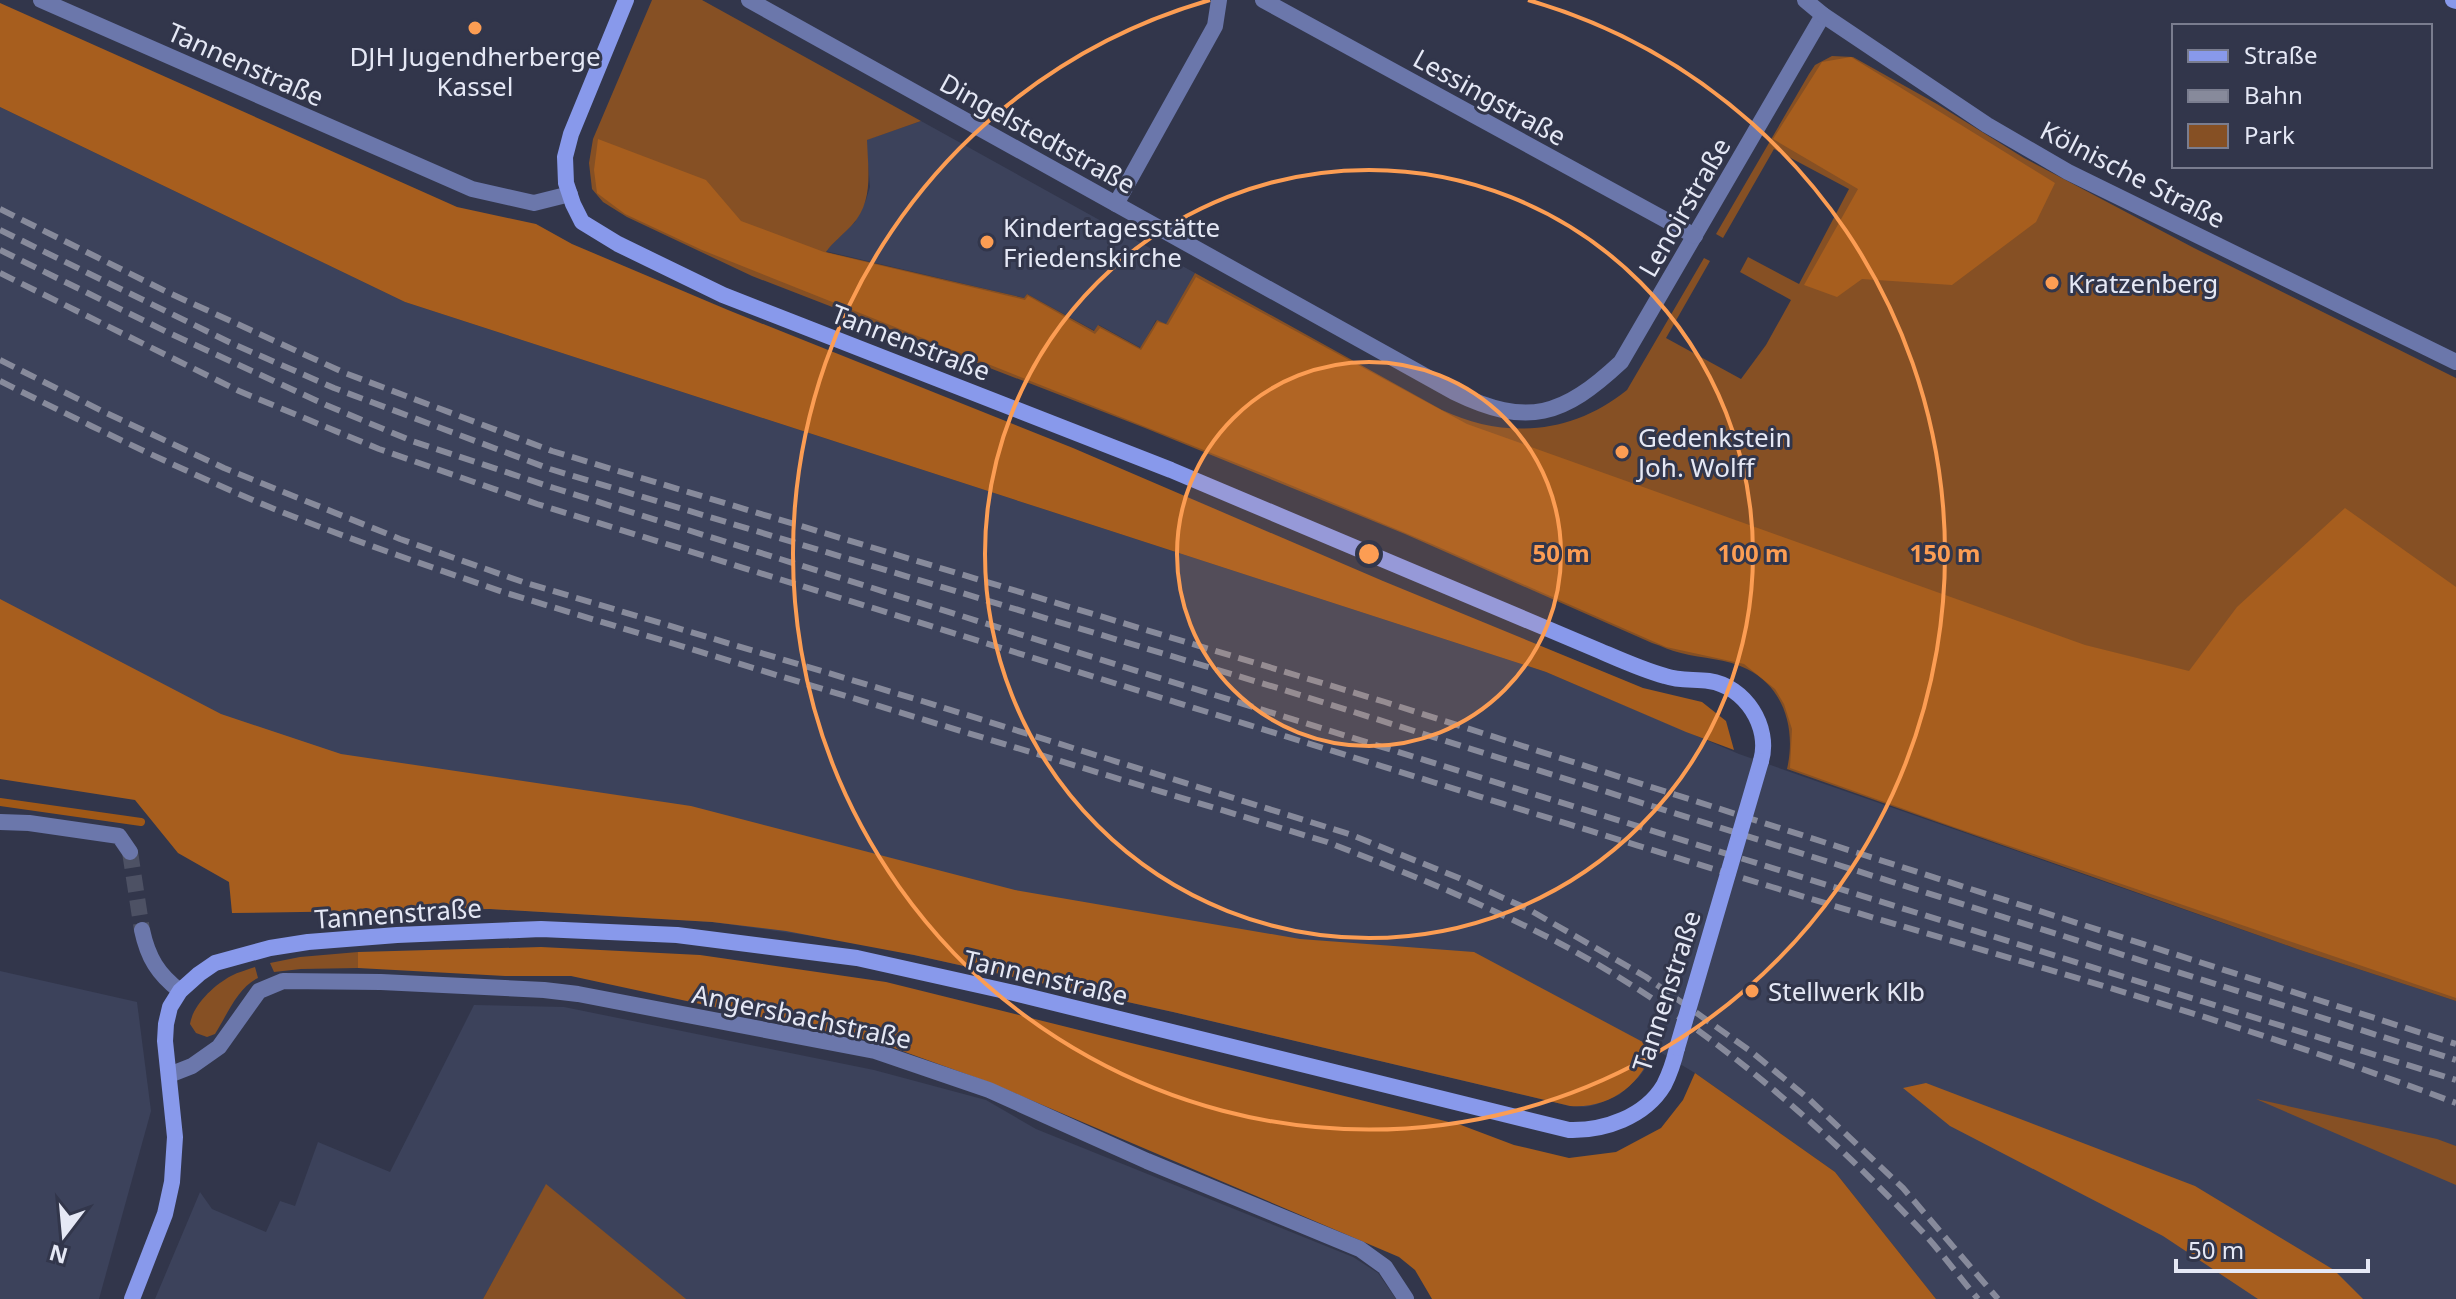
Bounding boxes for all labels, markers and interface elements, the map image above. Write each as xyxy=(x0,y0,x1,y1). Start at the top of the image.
street label: Tannenstraße xyxy=(162,13,330,115)
marker: DJH Jugendherberge Kassel xyxy=(466,19,484,37)
legend xyxy=(2172,24,2432,168)
place label: DJH Jugendherberge Kassel xyxy=(349,38,601,104)
text: Straße xyxy=(2244,38,2317,71)
street label: Lessingstraße xyxy=(1407,40,1573,154)
street label: Dingelstedtstraße xyxy=(934,64,1142,202)
text: Bahn xyxy=(2244,78,2303,111)
street label: Kölnische Straße xyxy=(2034,112,2232,236)
text: Park xyxy=(2244,118,2295,151)
street label: Lenoirstraße xyxy=(1630,131,1738,283)
place label: Kindertagesstätte Friedenskirche xyxy=(1003,209,1220,275)
marker: Kindertagesstätte Friedenskirche xyxy=(978,233,996,251)
place label: Kratzenberg xyxy=(2068,265,2218,301)
marker: Kratzenberg xyxy=(2043,274,2061,292)
street label: Tannenstraße xyxy=(826,295,996,389)
place label: Gedenkstein Joh. Wolff xyxy=(1635,419,1791,485)
marker: Gedenkstein Joh. Wolff xyxy=(1613,443,1631,461)
text: 50 m xyxy=(1532,536,1590,569)
text: 100 m xyxy=(1718,536,1788,569)
text: 150 m xyxy=(1910,536,1980,569)
centre of rings xyxy=(1355,540,1383,568)
street label: Tannenstraße xyxy=(313,889,483,937)
street label: Tannenstraße xyxy=(1623,906,1709,1076)
street label: Tannenstraße xyxy=(960,941,1132,1013)
place label: Stellwerk Klb xyxy=(1768,973,1925,1009)
street label: Angersbachstraße xyxy=(689,975,915,1057)
marker: Stellwerk Klb xyxy=(1743,982,1761,1000)
north arrow xyxy=(24,1195,104,1275)
scale bar xyxy=(2176,1223,2368,1273)
text: 50 m xyxy=(2188,1233,2244,1266)
text: N xyxy=(45,1238,71,1272)

